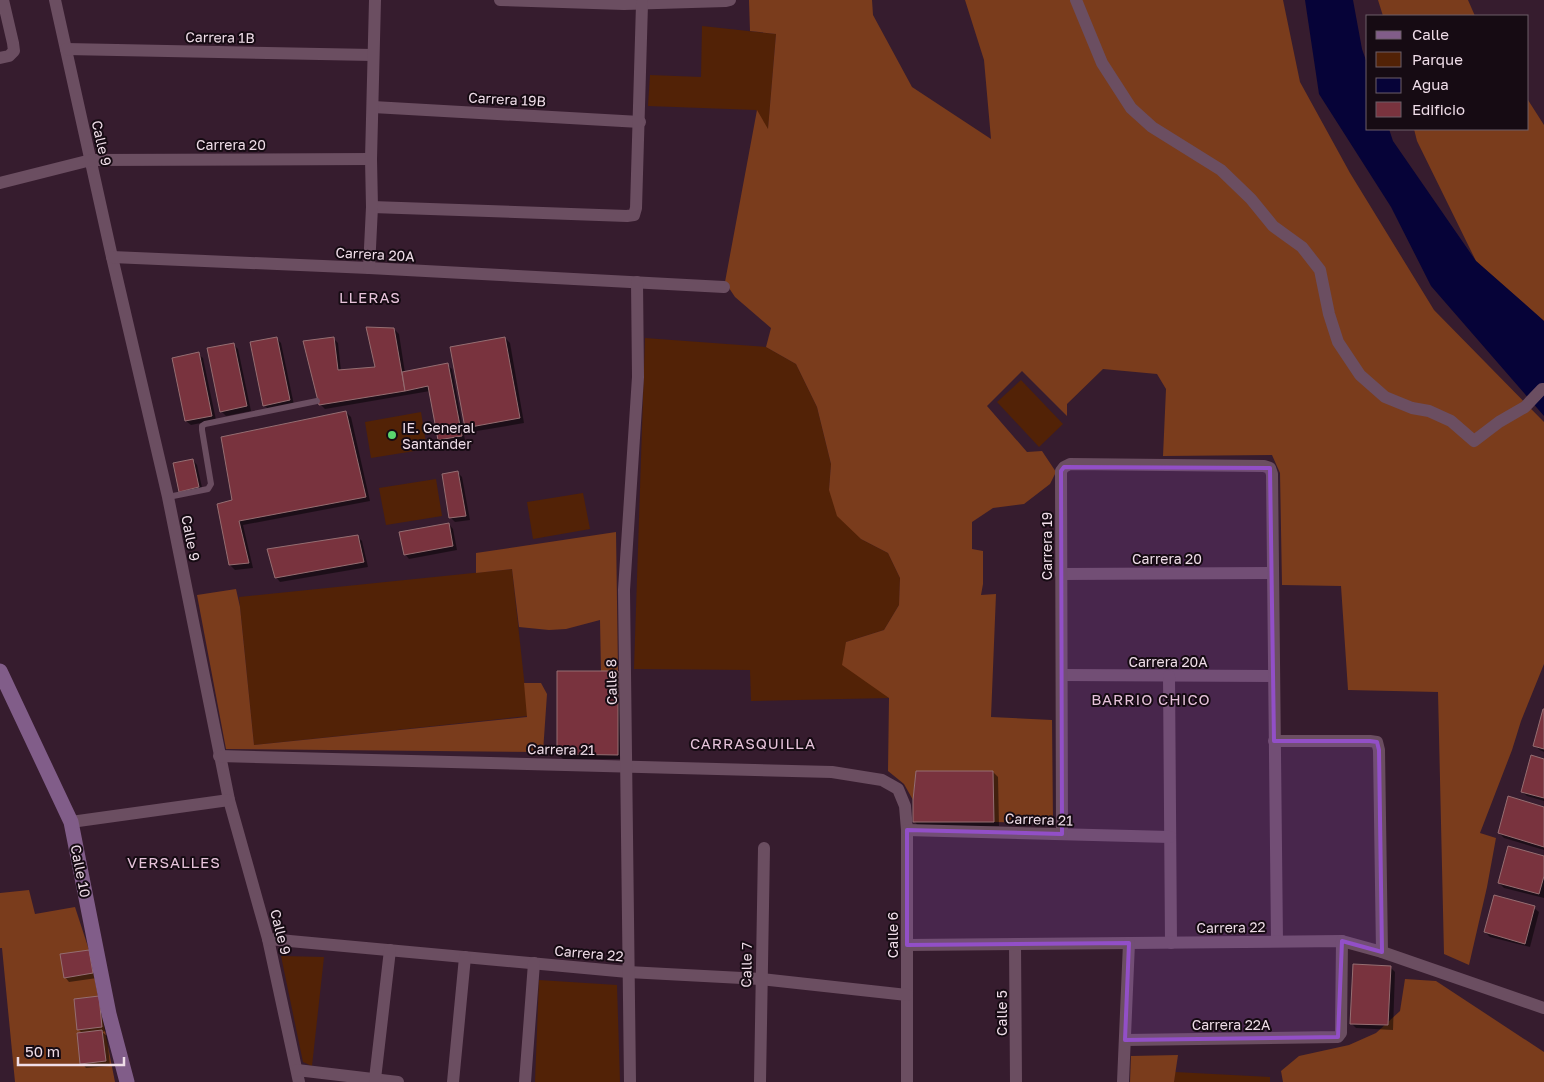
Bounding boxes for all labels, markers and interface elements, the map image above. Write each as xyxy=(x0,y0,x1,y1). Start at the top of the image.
legend xyxy=(1366,15,1529,130)
text: Calle xyxy=(1412,25,1449,43)
street label: Carrera 1B xyxy=(185,28,255,46)
text: Parque xyxy=(1412,50,1463,68)
text: Agua xyxy=(1412,75,1449,93)
street label: Carrera 19B xyxy=(468,88,546,110)
text: Edificio xyxy=(1412,100,1465,118)
street label: Calle 9 xyxy=(89,119,115,167)
street label: Carrera 20 xyxy=(196,136,266,153)
street label: Carrera 20A xyxy=(335,243,416,265)
district label: LLERAS xyxy=(339,288,401,306)
place label: IE. General Santander xyxy=(402,419,475,452)
marker: IE. General Santander xyxy=(386,429,398,441)
street label: Carrera 19 xyxy=(1038,512,1055,580)
street label: Calle 9 xyxy=(178,514,204,562)
street label: Carrera 20 xyxy=(1132,550,1202,567)
street label: Carrera 20A xyxy=(1128,653,1208,670)
street label: Calle 8 xyxy=(602,659,620,705)
district label: BARRIO CHICO xyxy=(1091,690,1211,708)
district label: CARRASQUILLA xyxy=(690,734,816,752)
street label: Carrera 21 xyxy=(527,740,595,758)
street label: Carrera 21 xyxy=(1005,809,1073,829)
street label: Calle 10 xyxy=(68,843,94,899)
district label: VERSALLES xyxy=(127,853,221,871)
street label: Calle 9 xyxy=(267,907,295,957)
street label: Calle 6 xyxy=(884,912,901,958)
street label: Carrera 22 xyxy=(1196,918,1266,936)
street label: Carrera 22 xyxy=(554,942,624,964)
street label: Calle 7 xyxy=(737,942,755,988)
street label: Calle 5 xyxy=(993,990,1010,1036)
street label: Carrera 22A xyxy=(1192,1016,1271,1033)
scale bar xyxy=(18,1034,124,1066)
text: 50 m xyxy=(25,1042,60,1060)

